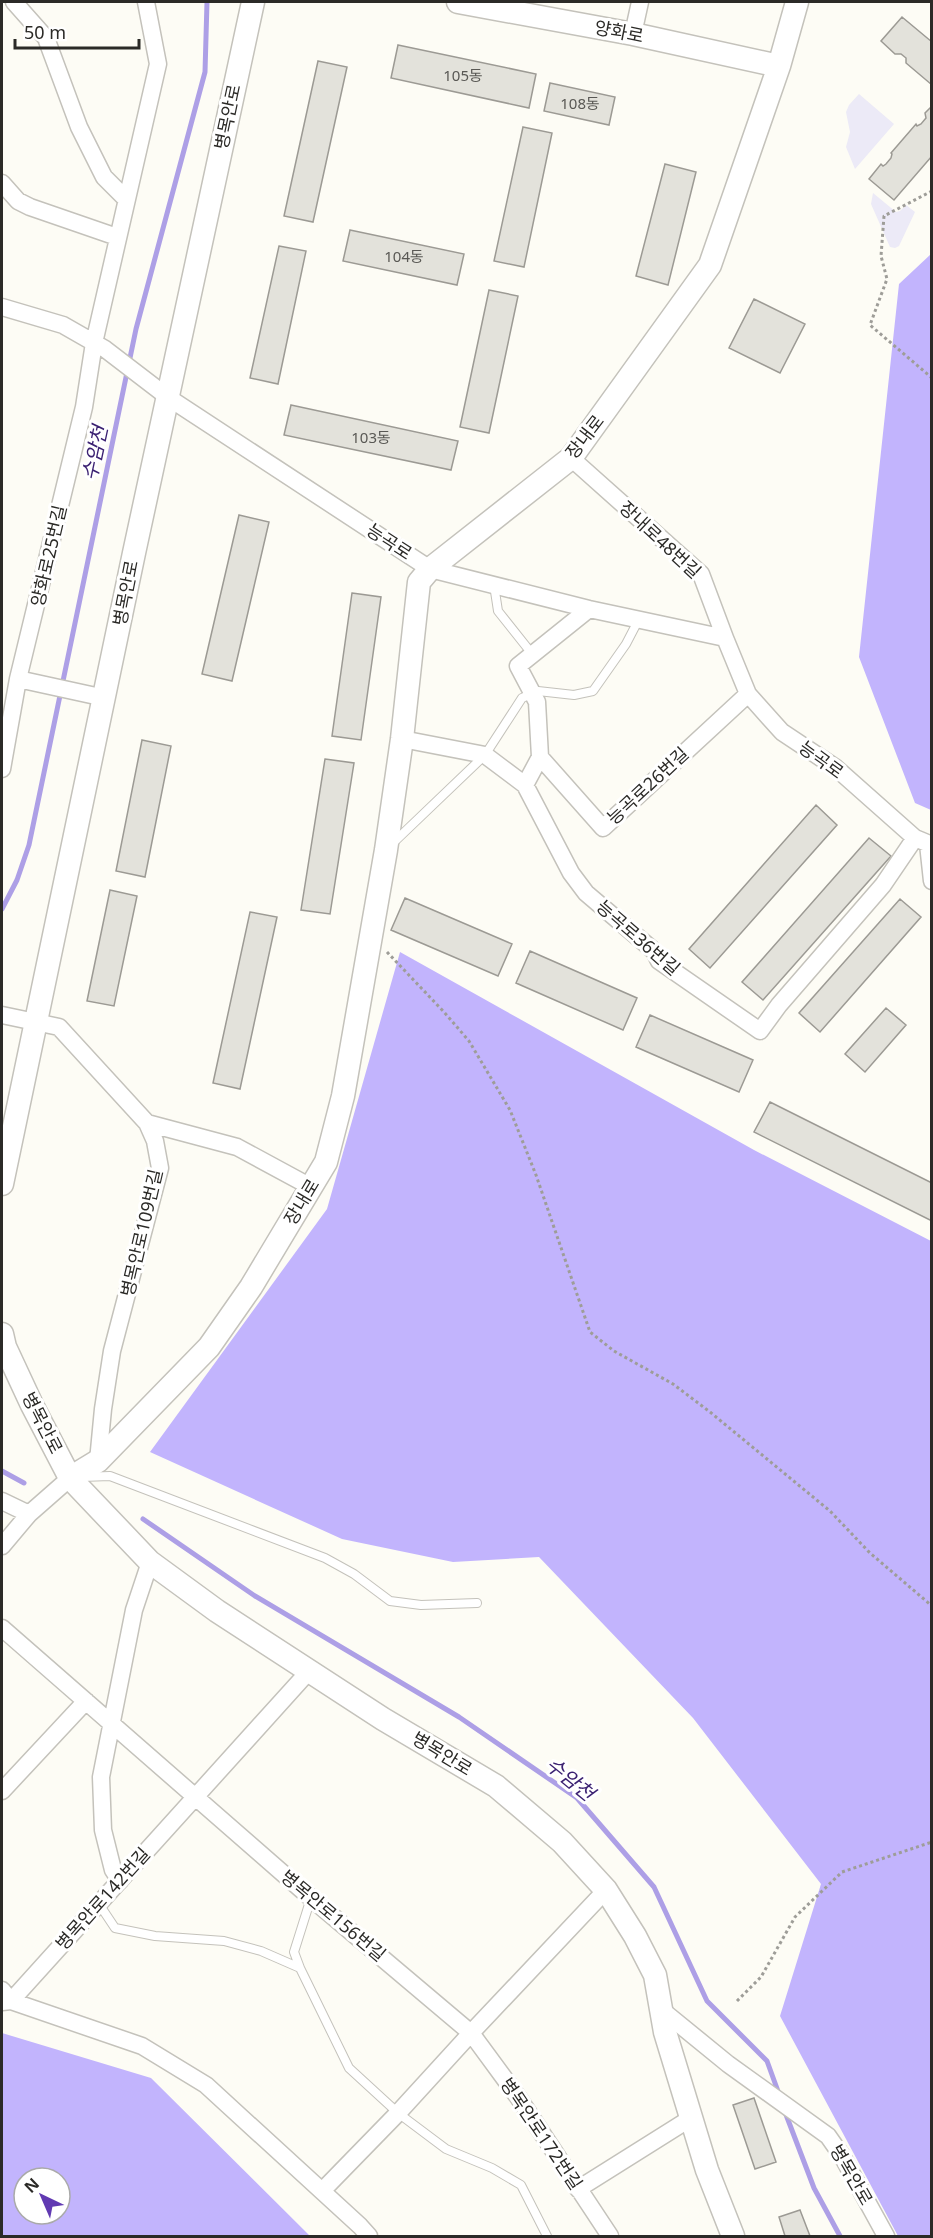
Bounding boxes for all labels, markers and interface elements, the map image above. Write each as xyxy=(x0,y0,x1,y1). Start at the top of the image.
scale bar xyxy=(15,12,140,50)
street label: 양화로 xyxy=(593,14,646,48)
text: 50 m xyxy=(24,20,66,44)
house number: 105동 xyxy=(443,65,483,85)
street label: 병목안로 xyxy=(208,82,246,152)
house number: 108동 xyxy=(560,93,600,113)
house number: 104동 xyxy=(384,246,424,266)
street label: 장내로 xyxy=(559,409,609,463)
water label: 수암천 xyxy=(76,421,114,483)
house number: 103동 xyxy=(351,427,391,447)
street label: 장내로48번길 xyxy=(615,495,707,583)
street label: 양화로25번길 xyxy=(25,503,71,609)
street label: 능곡로 xyxy=(362,518,417,565)
street label: 병목안로 xyxy=(107,558,143,628)
street label: 능곡로 xyxy=(794,735,849,784)
street label: 능곡로26번길 xyxy=(601,741,693,829)
street label: 능곡로36번길 xyxy=(592,894,686,980)
street label: 병목안로109번길 xyxy=(115,1167,167,1299)
street label: 장내로 xyxy=(278,1174,324,1229)
street label: 병목안로 xyxy=(17,1388,69,1458)
street label: 병목안로 xyxy=(408,1726,477,1780)
water label: 수암천 xyxy=(540,1751,602,1808)
street label: 병목안로142번길 xyxy=(50,1842,155,1955)
street label: 병목안로156번길 xyxy=(276,1864,391,1966)
street label: 병목안로172번길 xyxy=(495,2073,588,2194)
street label: 병목안로 xyxy=(825,2140,879,2209)
north arrow xyxy=(12,2166,72,2226)
text: N xyxy=(19,2173,44,2198)

